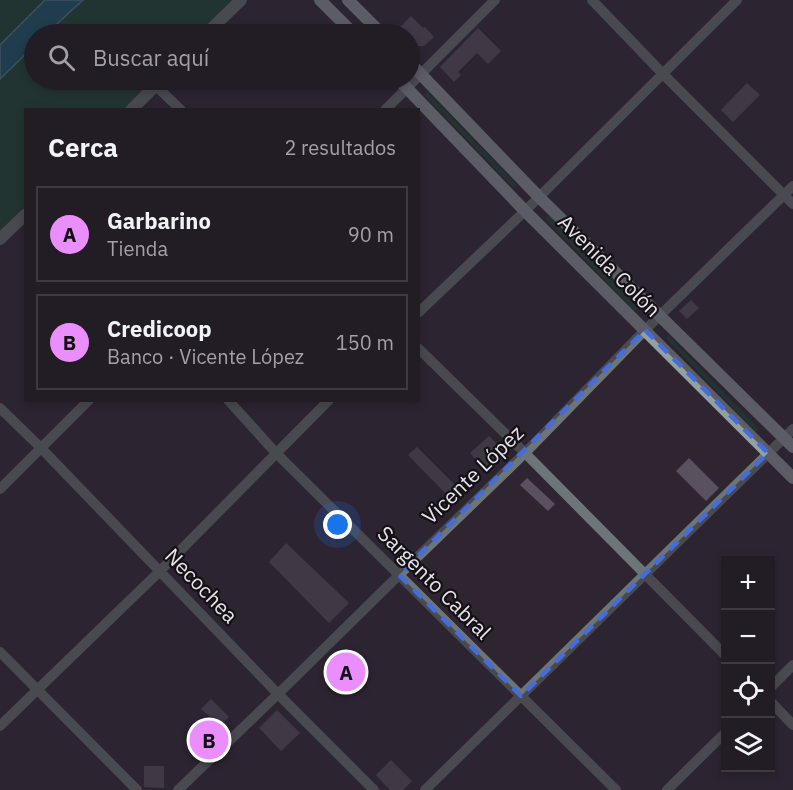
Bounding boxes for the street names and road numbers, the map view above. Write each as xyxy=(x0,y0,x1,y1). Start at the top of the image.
street label: Avenida Colón xyxy=(552,208,667,323)
street label: Vicente López xyxy=(415,418,529,530)
street label: Sargento Cabral xyxy=(372,519,498,645)
street label: Necochea xyxy=(159,542,244,629)

